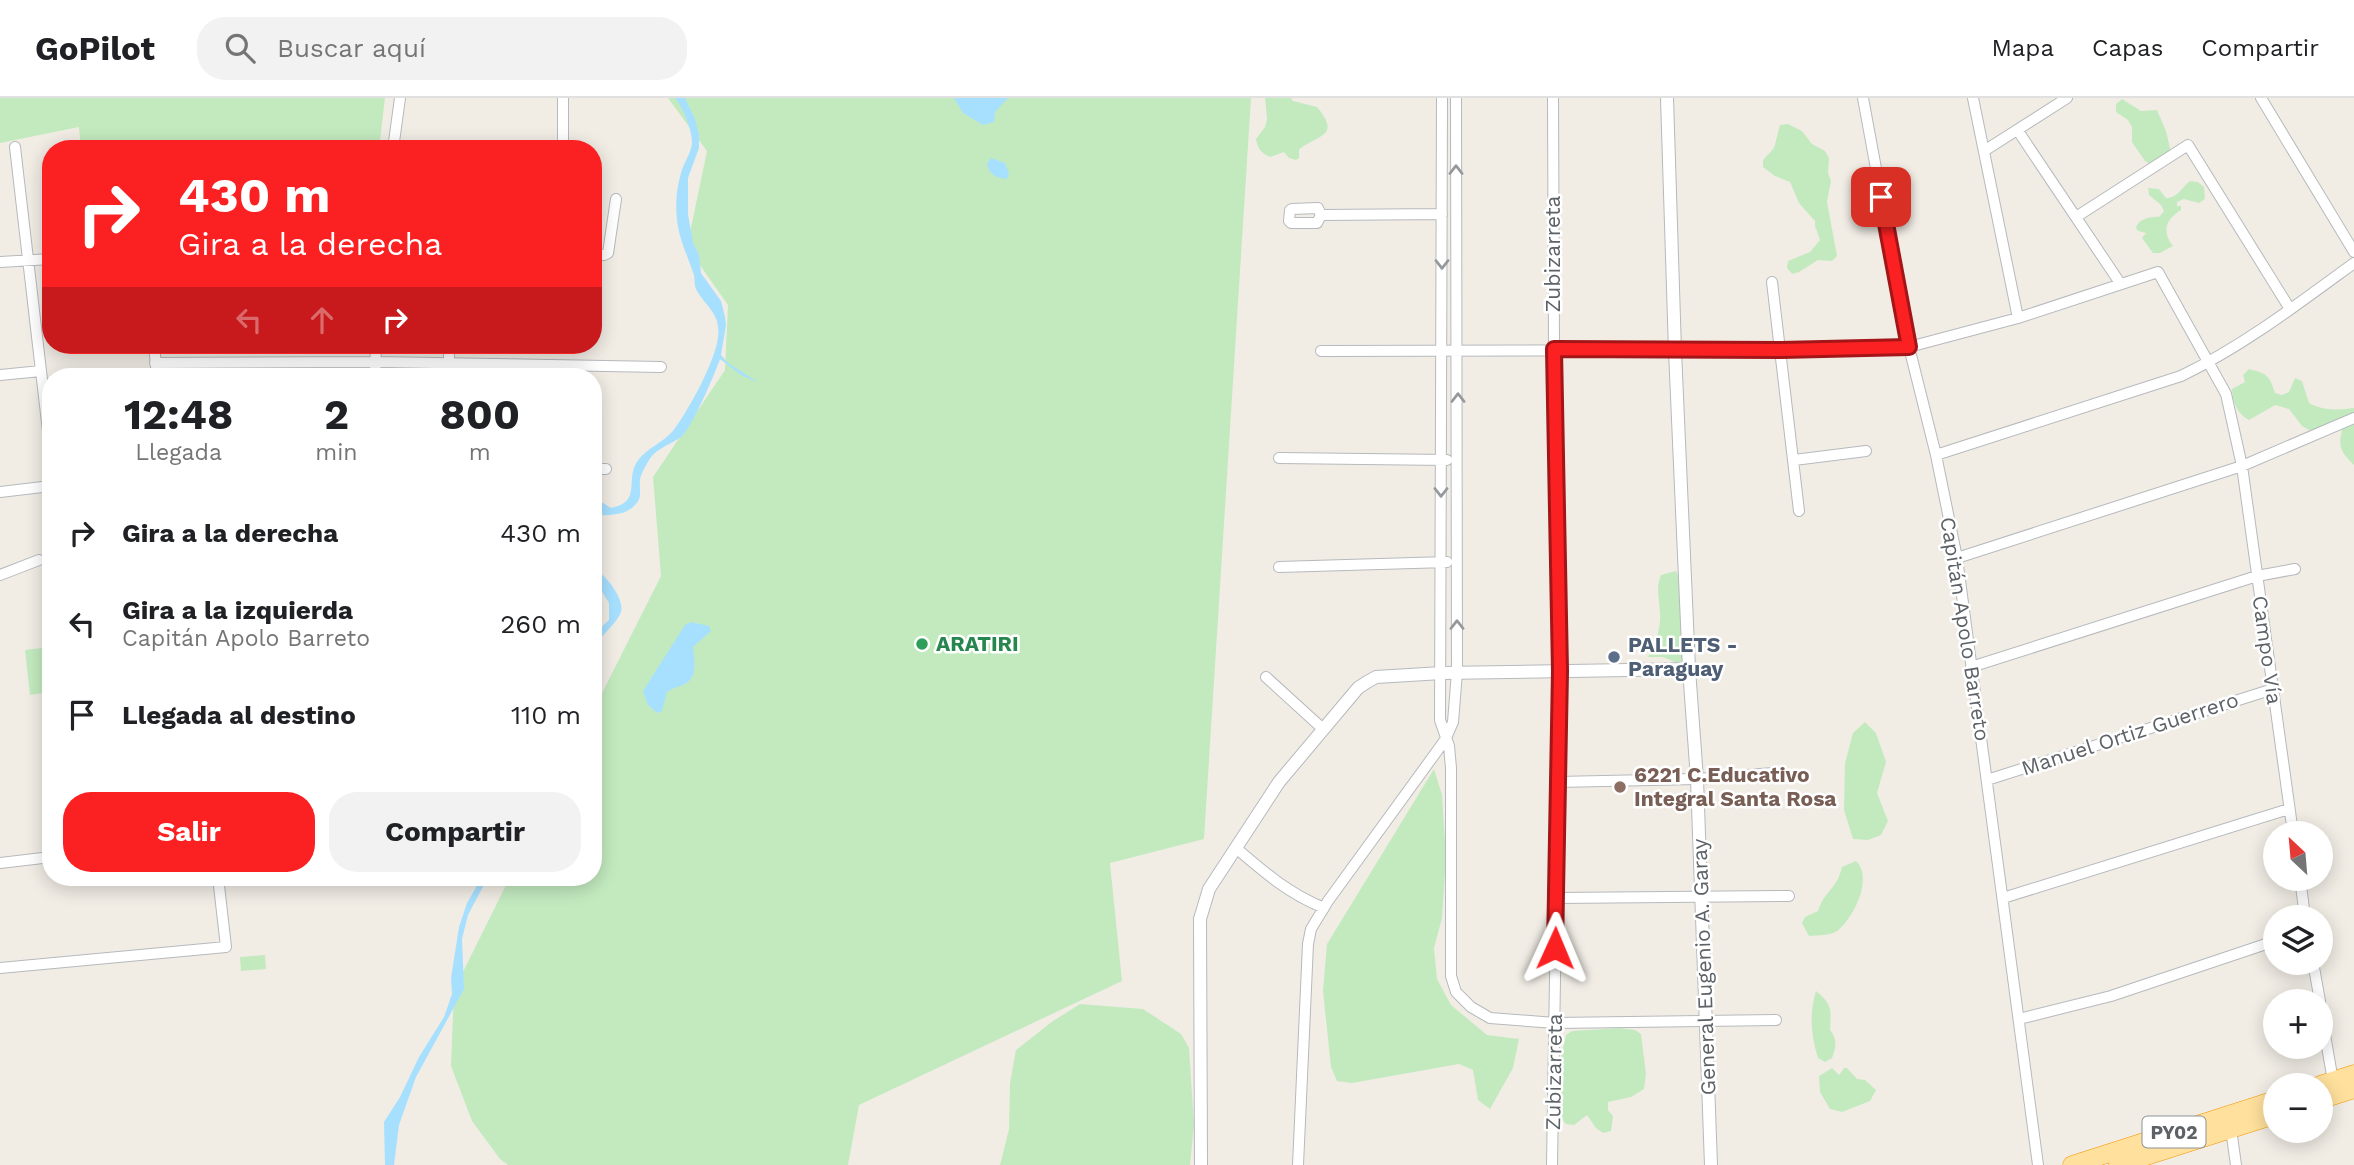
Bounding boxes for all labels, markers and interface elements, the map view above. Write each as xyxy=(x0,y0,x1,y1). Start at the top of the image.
search box xyxy=(197,17,687,80)
text: GoPilot xyxy=(35,29,155,68)
icon: search xyxy=(221,29,259,67)
text: Buscar aquí xyxy=(277,33,426,63)
text: Mapa xyxy=(1991,34,2054,62)
text: Capas xyxy=(2092,34,2163,62)
text: Compartir xyxy=(2201,34,2319,62)
one-way arrow xyxy=(1448,165,1464,175)
text: 430 m xyxy=(178,166,330,224)
pin xyxy=(1851,167,1911,227)
icon: right xyxy=(63,168,154,259)
icon: arrive xyxy=(1862,178,1900,216)
street label: Zubizarreta xyxy=(1540,195,1565,312)
text: Gira a la derecha xyxy=(178,225,442,263)
one-way arrow xyxy=(1434,259,1450,270)
icon: left xyxy=(230,301,268,339)
icon: ahead xyxy=(303,301,341,339)
icon: right xyxy=(376,301,414,339)
text: 12:48 xyxy=(124,390,233,439)
text: 2 xyxy=(324,390,349,439)
text: 800 xyxy=(440,390,520,439)
one-way arrow xyxy=(1450,392,1466,403)
text: Llegada xyxy=(135,439,222,466)
text: min xyxy=(315,439,358,466)
text: m xyxy=(469,439,491,466)
one-way arrow xyxy=(1433,487,1449,497)
icon: right xyxy=(63,514,101,552)
street label: Capitán Apolo Barreto xyxy=(1935,515,1996,743)
text: Gira a la derecha xyxy=(122,518,338,548)
text: 430 m xyxy=(500,518,581,548)
street label: Campo Vía xyxy=(2247,594,2288,706)
text: Gira a la izquierda xyxy=(122,595,353,625)
icon: left xyxy=(63,605,101,643)
text: 260 m xyxy=(500,609,581,639)
one-way arrow xyxy=(1449,620,1465,630)
text: Capitán Apolo Barreto xyxy=(122,625,370,652)
place label: ARATIRI xyxy=(936,631,1019,656)
place label: PALLETS - Paraguay xyxy=(1628,632,1737,681)
marker: ARATIRI xyxy=(914,636,930,652)
marker: PALLETS - Paraguay xyxy=(1606,649,1622,665)
street label: Manuel Ortiz Guerrero xyxy=(2018,687,2242,780)
icon: arrive xyxy=(63,696,101,734)
text: Llegada al destino xyxy=(122,700,356,730)
text: 110 m xyxy=(511,700,581,730)
place label: 6221 C.Educativo Integral Santa Rosa xyxy=(1634,762,1837,811)
marker: 6221 C.Educativo Integral Santa Rosa xyxy=(1612,779,1628,795)
button: Salir xyxy=(63,792,315,872)
button: Compartir xyxy=(329,792,581,872)
north arrow xyxy=(2263,821,2333,891)
map controls xyxy=(2263,821,2333,1143)
street label: General Eugenio A. Garay xyxy=(1687,838,1720,1096)
button: layers xyxy=(2263,905,2333,975)
position arrow xyxy=(1518,911,1592,985)
button: + xyxy=(2263,989,2333,1059)
street label: Zubizarreta xyxy=(1540,1013,1567,1131)
button: − xyxy=(2263,1073,2333,1143)
road number: PY02 xyxy=(2142,1116,2206,1148)

